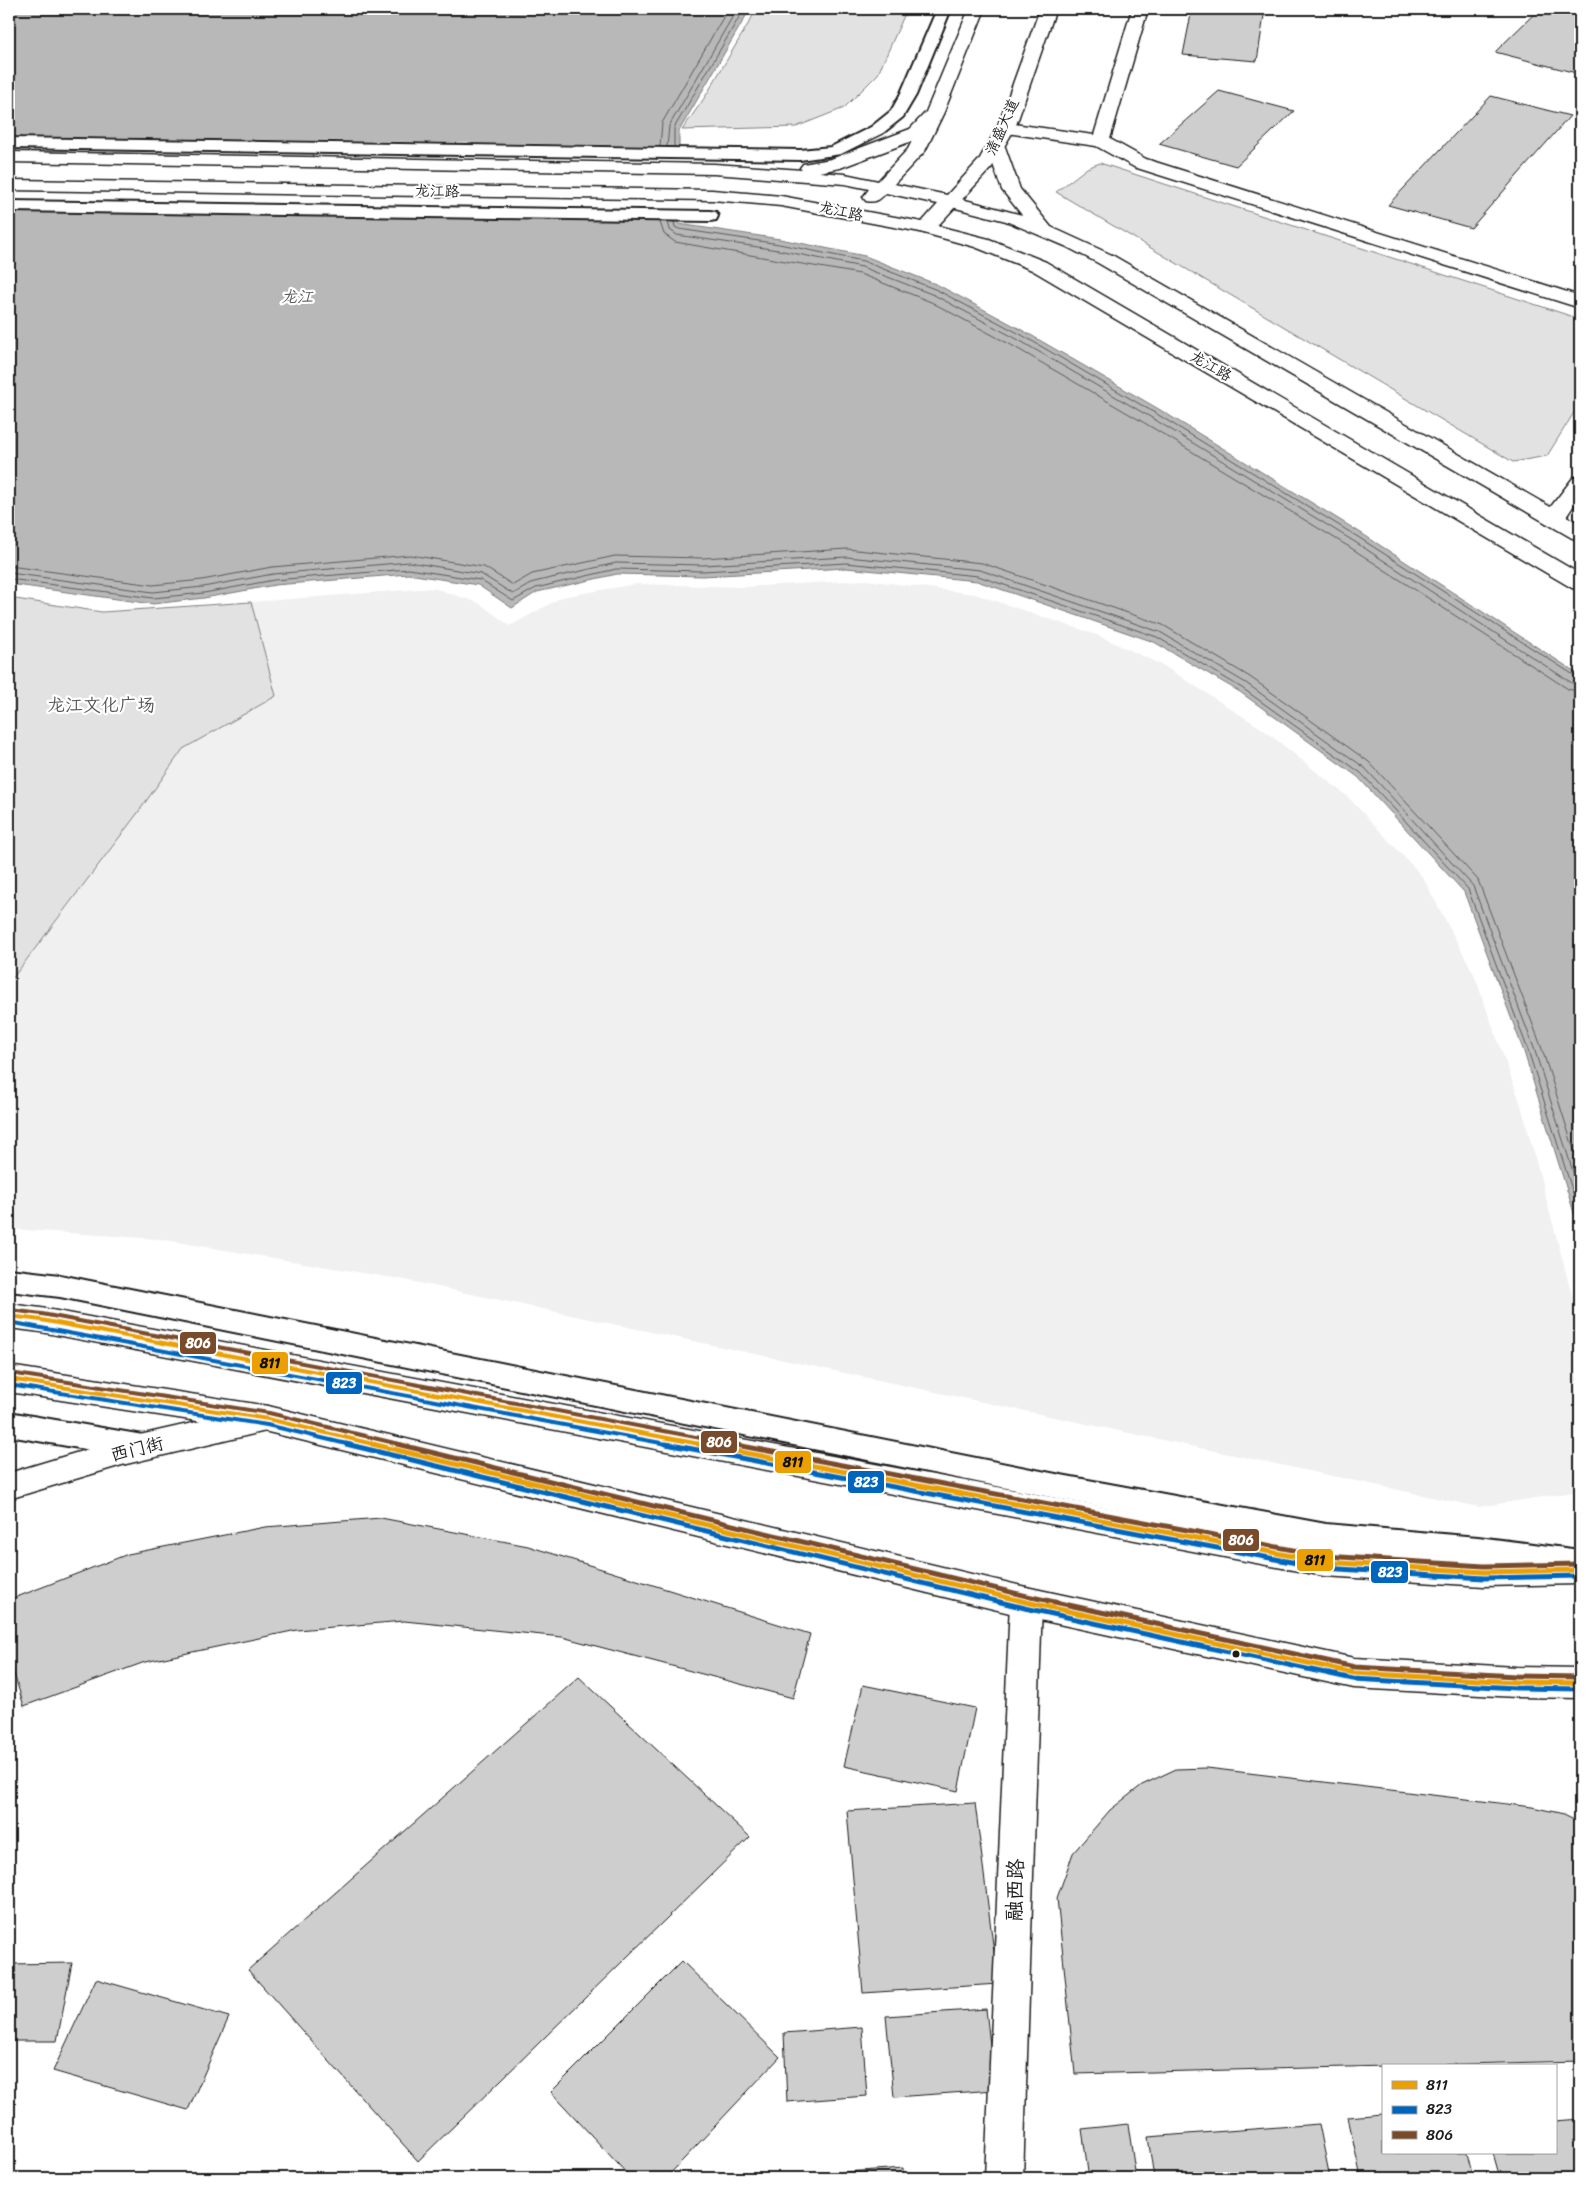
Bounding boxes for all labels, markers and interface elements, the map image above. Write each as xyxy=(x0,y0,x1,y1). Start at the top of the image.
street label: 清盛大道 xyxy=(978,94,1026,160)
street label: 龙江路 xyxy=(414,178,460,204)
street label: 龙江路 xyxy=(816,194,866,228)
water label: 龙江 xyxy=(281,282,314,311)
street label: 龙江路 xyxy=(1185,343,1237,389)
park label: 龙江文化广场 xyxy=(47,689,155,721)
line badge: 806 xyxy=(179,1331,217,1355)
text: 806 xyxy=(184,1331,211,1356)
line badge: 811 xyxy=(251,1351,289,1375)
text: 811 xyxy=(259,1351,280,1376)
line badge: 823 xyxy=(325,1371,363,1395)
text: 823 xyxy=(331,1371,356,1396)
street label: 西门街 xyxy=(107,1427,167,1471)
line badge: 806 xyxy=(700,1430,738,1454)
text: 806 xyxy=(705,1430,732,1455)
line badge: 811 xyxy=(774,1450,812,1474)
text: 811 xyxy=(782,1450,803,1475)
line badge: 823 xyxy=(847,1470,885,1494)
text: 823 xyxy=(853,1470,878,1495)
line badge: 806 xyxy=(1222,1528,1260,1552)
text: 806 xyxy=(1227,1528,1254,1553)
line badge: 811 xyxy=(1296,1548,1334,1572)
text: 811 xyxy=(1304,1548,1325,1573)
line badge: 823 xyxy=(1370,1560,1409,1584)
text: 823 xyxy=(1377,1560,1402,1585)
unlabelled marker xyxy=(1231,1649,1241,1659)
street label: 融西路 xyxy=(995,1858,1035,1922)
legend xyxy=(1382,2064,1556,2154)
text: 811 xyxy=(1426,2072,1448,2098)
text: 823 xyxy=(1426,2096,1452,2122)
text: 806 xyxy=(1426,2122,1453,2148)

